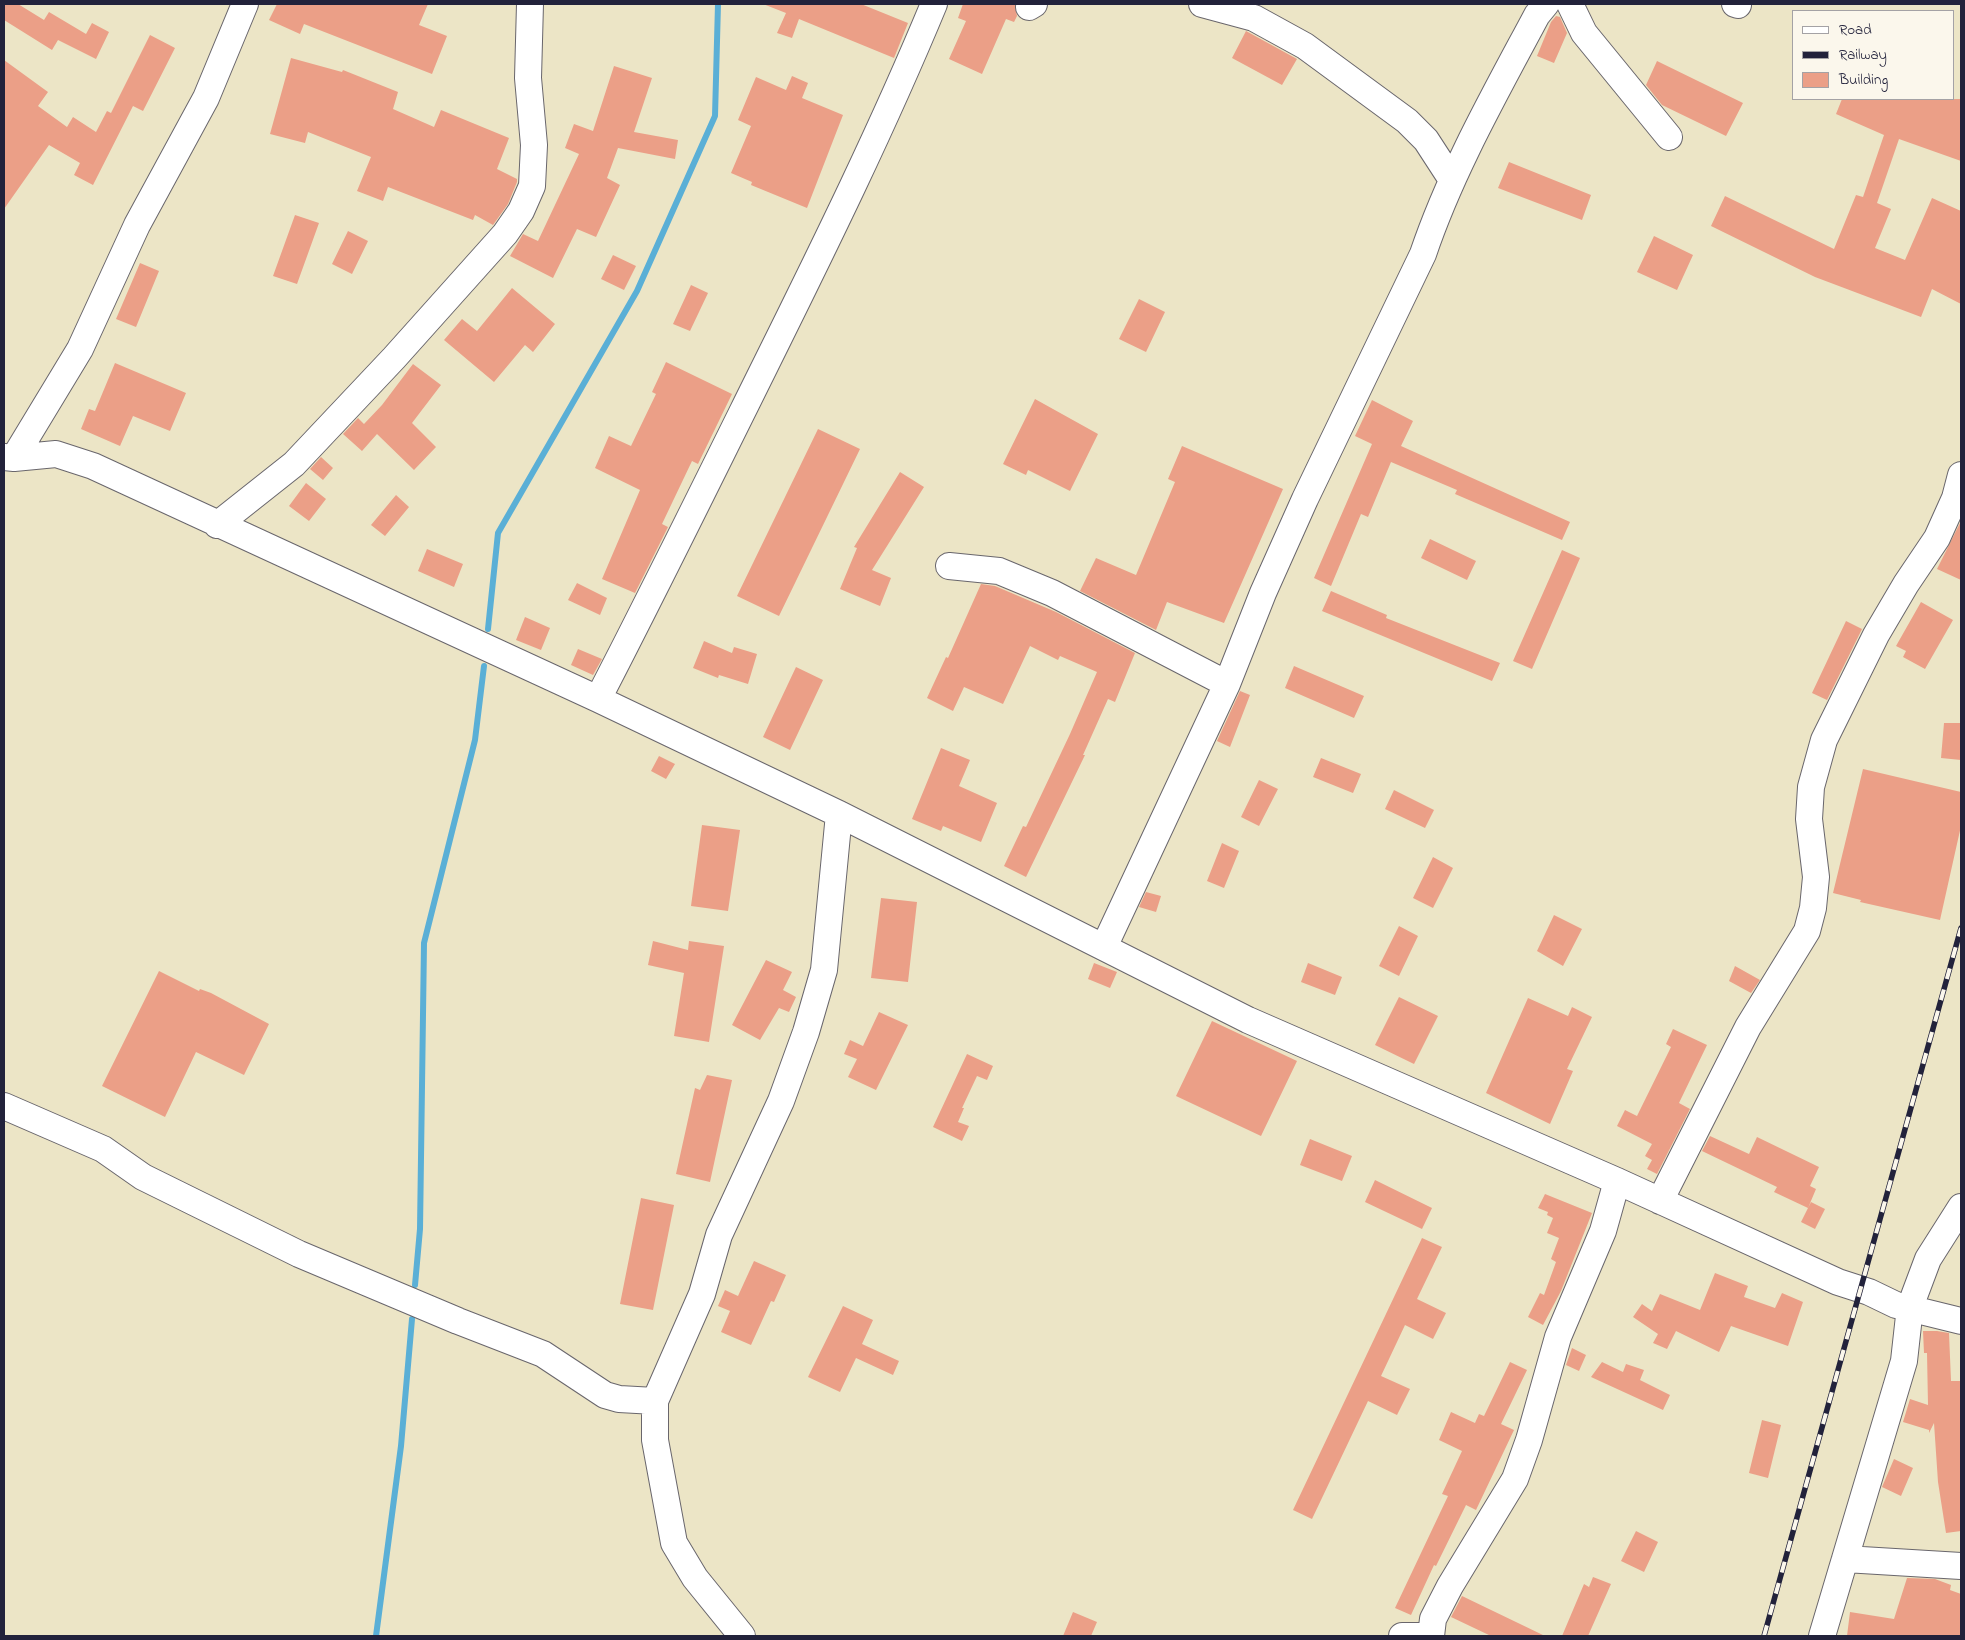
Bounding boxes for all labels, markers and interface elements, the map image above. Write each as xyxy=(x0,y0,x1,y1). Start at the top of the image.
legend xyxy=(1792,10,1955,100)
text: Road xyxy=(1839,19,1872,41)
text: Railway xyxy=(1839,44,1887,66)
text: Building xyxy=(1839,69,1888,91)

